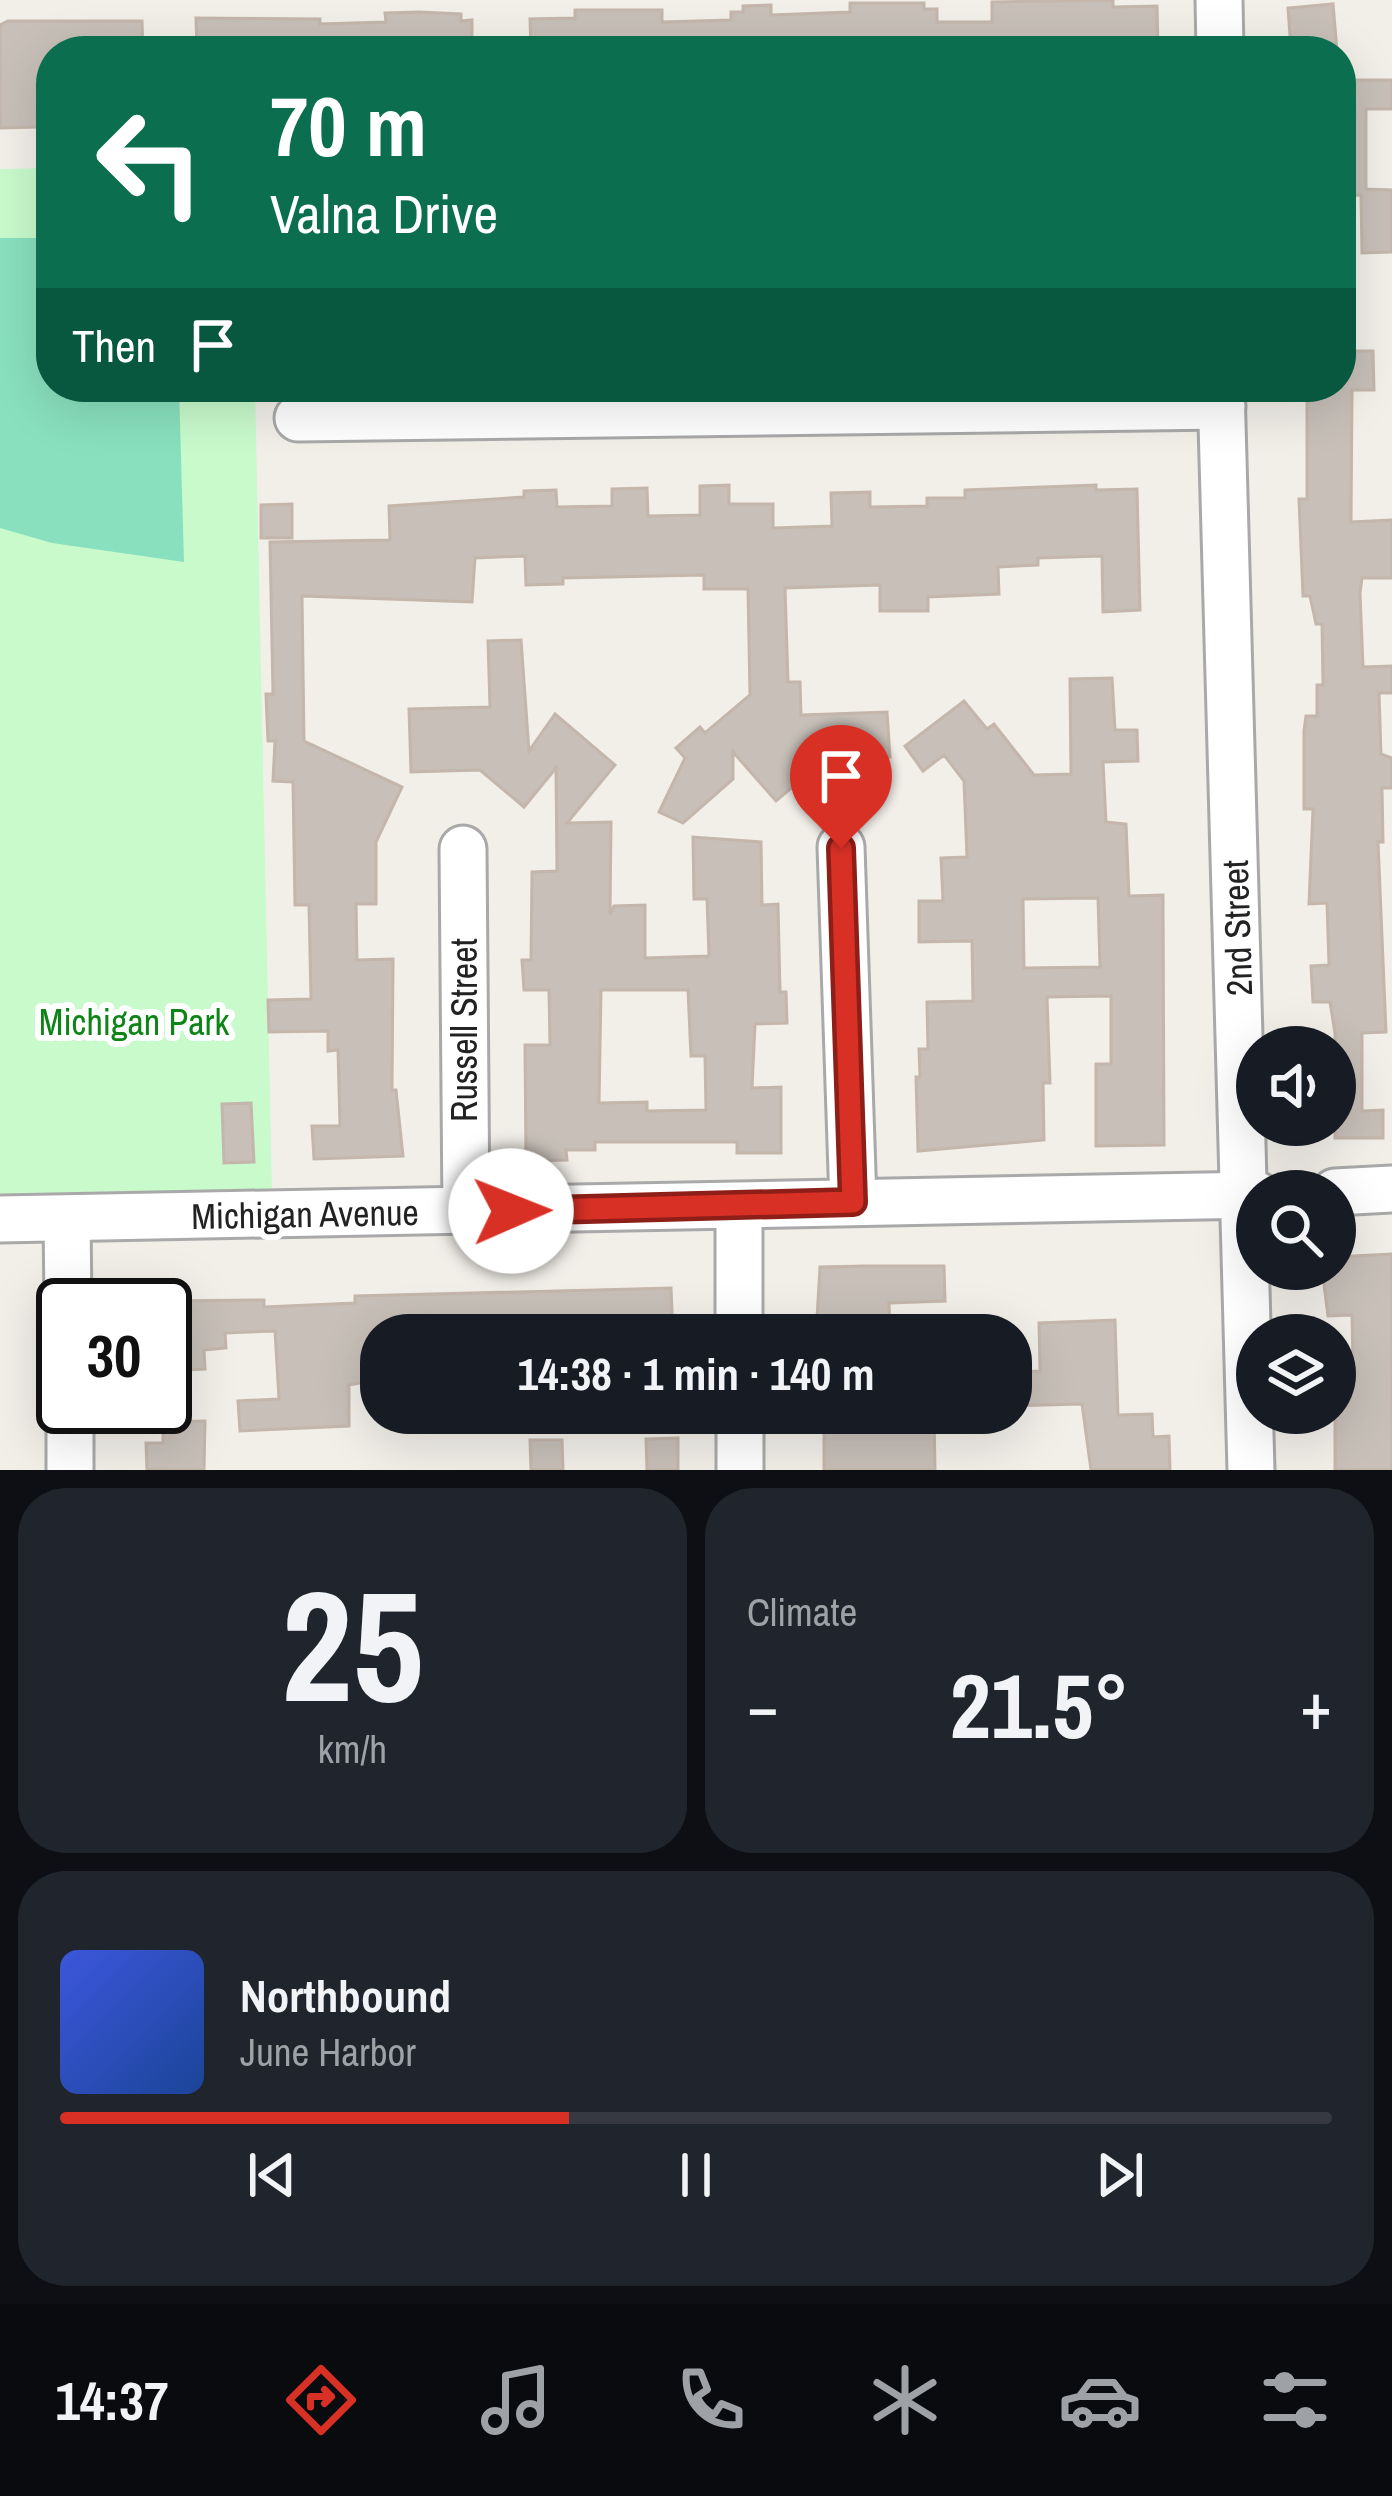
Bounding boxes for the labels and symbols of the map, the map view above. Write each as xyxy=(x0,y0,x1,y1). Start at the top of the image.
pin xyxy=(790,725,892,848)
street label: 2nd Street xyxy=(1211,859,1263,997)
street label: Russell Street xyxy=(440,938,488,1122)
park label: Michigan Park xyxy=(39,998,229,1046)
position arrow xyxy=(448,1148,574,1274)
street label: Michigan Avenue xyxy=(191,1188,419,1240)
speed limit sign: 30 xyxy=(36,1278,192,1434)

